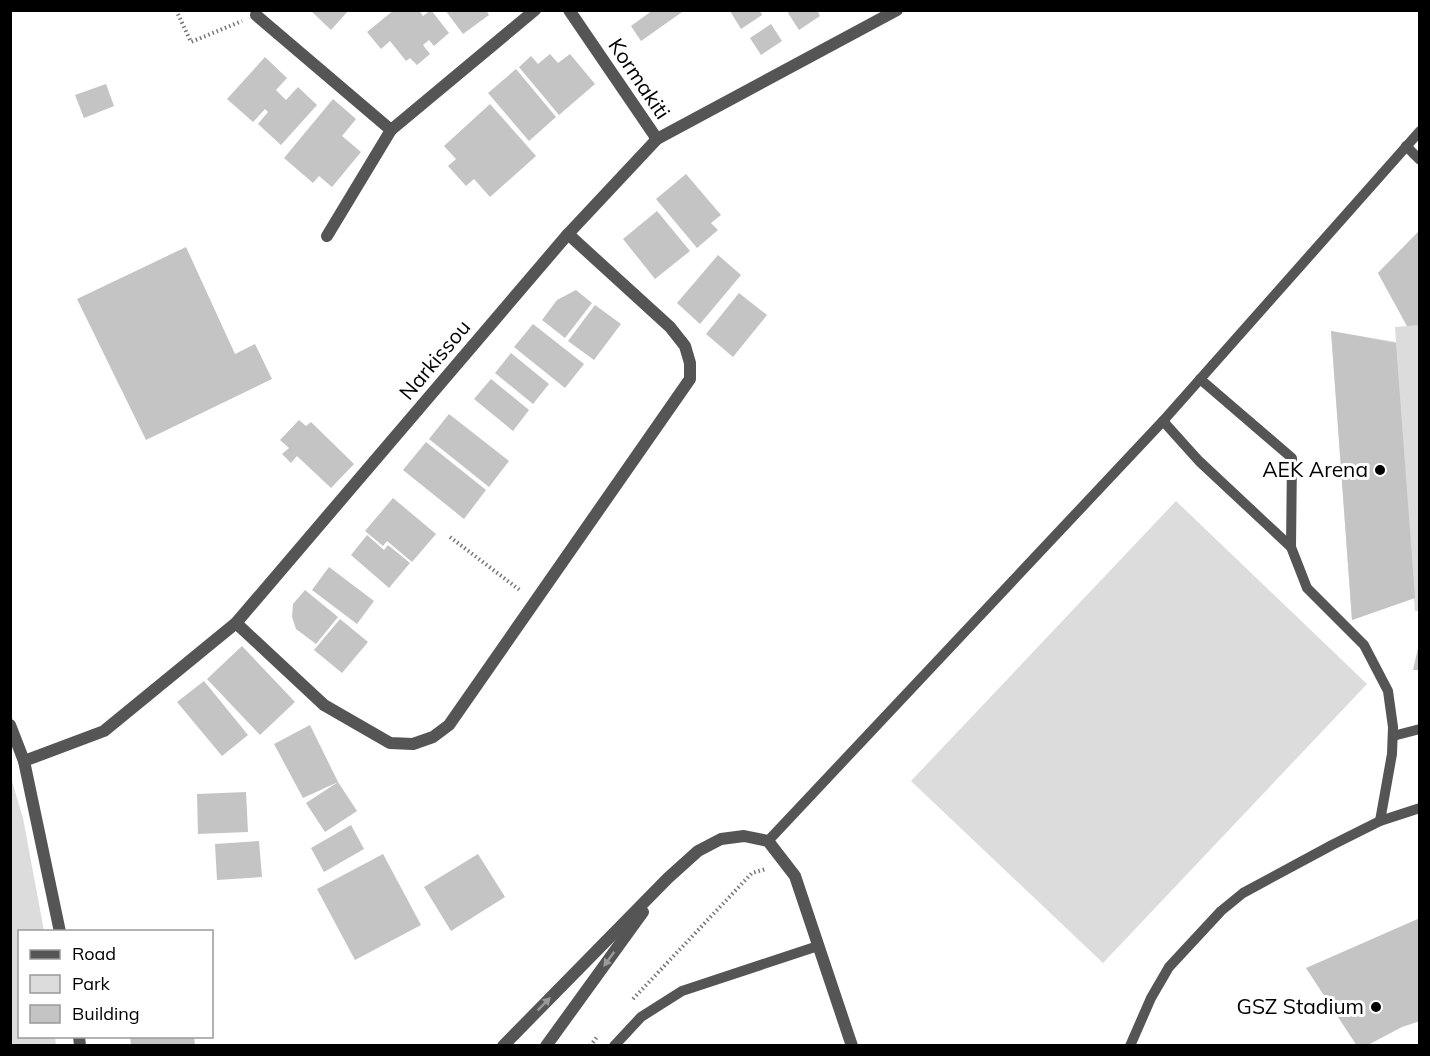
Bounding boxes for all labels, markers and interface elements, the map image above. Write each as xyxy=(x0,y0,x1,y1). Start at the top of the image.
street label: Kormakiti xyxy=(603,33,676,124)
street label: Narkissou xyxy=(393,314,475,405)
place label: AEK Arena xyxy=(1262,456,1368,482)
marker: AEK Arena xyxy=(1373,463,1387,477)
legend xyxy=(18,930,213,1038)
text: Road xyxy=(72,942,116,965)
one-way arrow xyxy=(603,950,615,966)
text: Park xyxy=(72,972,111,995)
place label: GSZ Stadium xyxy=(1237,993,1364,1019)
one-way arrow xyxy=(537,997,551,1011)
marker: GSZ Stadium xyxy=(1369,1000,1383,1014)
text: Building xyxy=(72,1002,140,1025)

